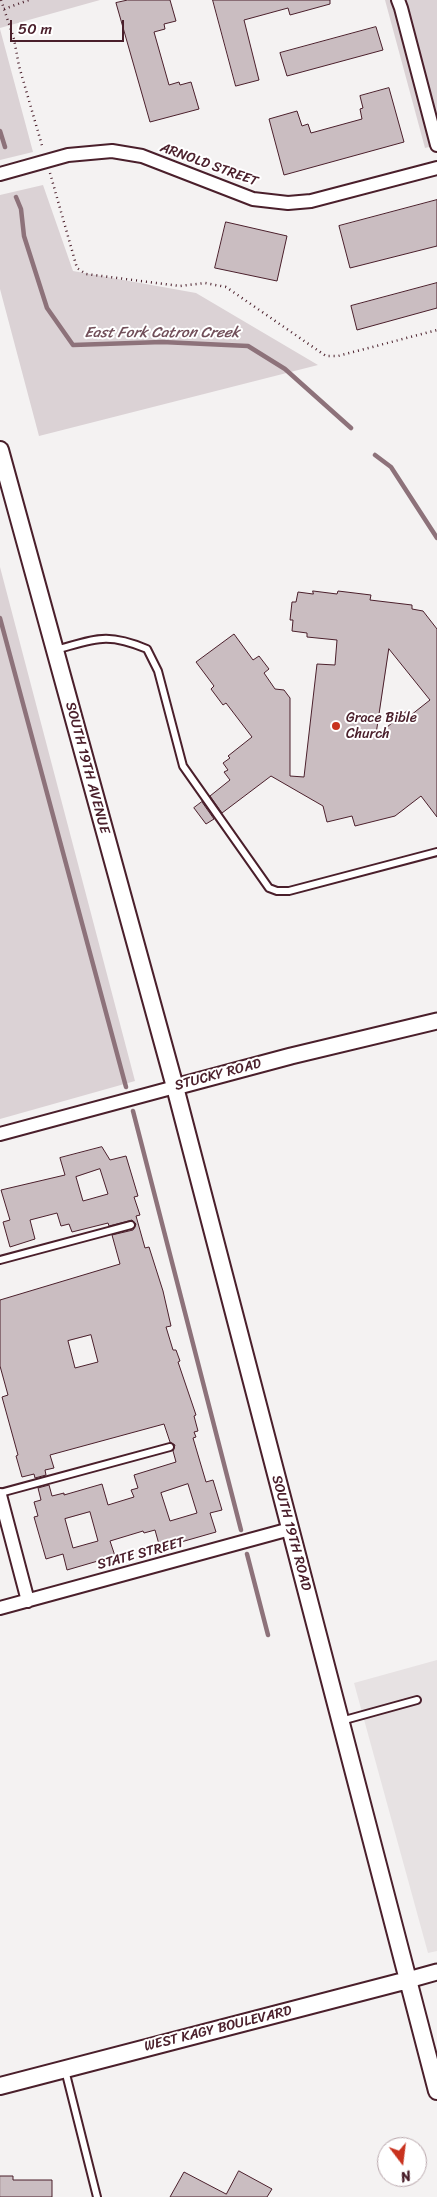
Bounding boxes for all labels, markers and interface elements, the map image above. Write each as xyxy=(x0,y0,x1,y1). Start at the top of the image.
scale bar xyxy=(12,10,126,42)
text: 50 m xyxy=(18,16,52,42)
street label: ARNOLD STREET xyxy=(158,139,260,191)
water label: East Fork Catron Creek xyxy=(84,324,240,342)
street label: SOUTH 19TH AVENUE xyxy=(61,700,113,836)
place label: Grace Bible Church xyxy=(346,710,417,742)
marker: Grace Bible Church xyxy=(330,720,342,732)
street label: STUCKY ROAD xyxy=(173,1055,263,1095)
street label: SOUTH 19TH ROAD xyxy=(267,1473,315,1593)
street label: STATE STREET xyxy=(95,1534,187,1574)
street label: WEST KAGY BOULEVARD xyxy=(142,2003,294,2055)
north arrow xyxy=(377,2137,427,2187)
text: N xyxy=(398,2163,414,2189)

